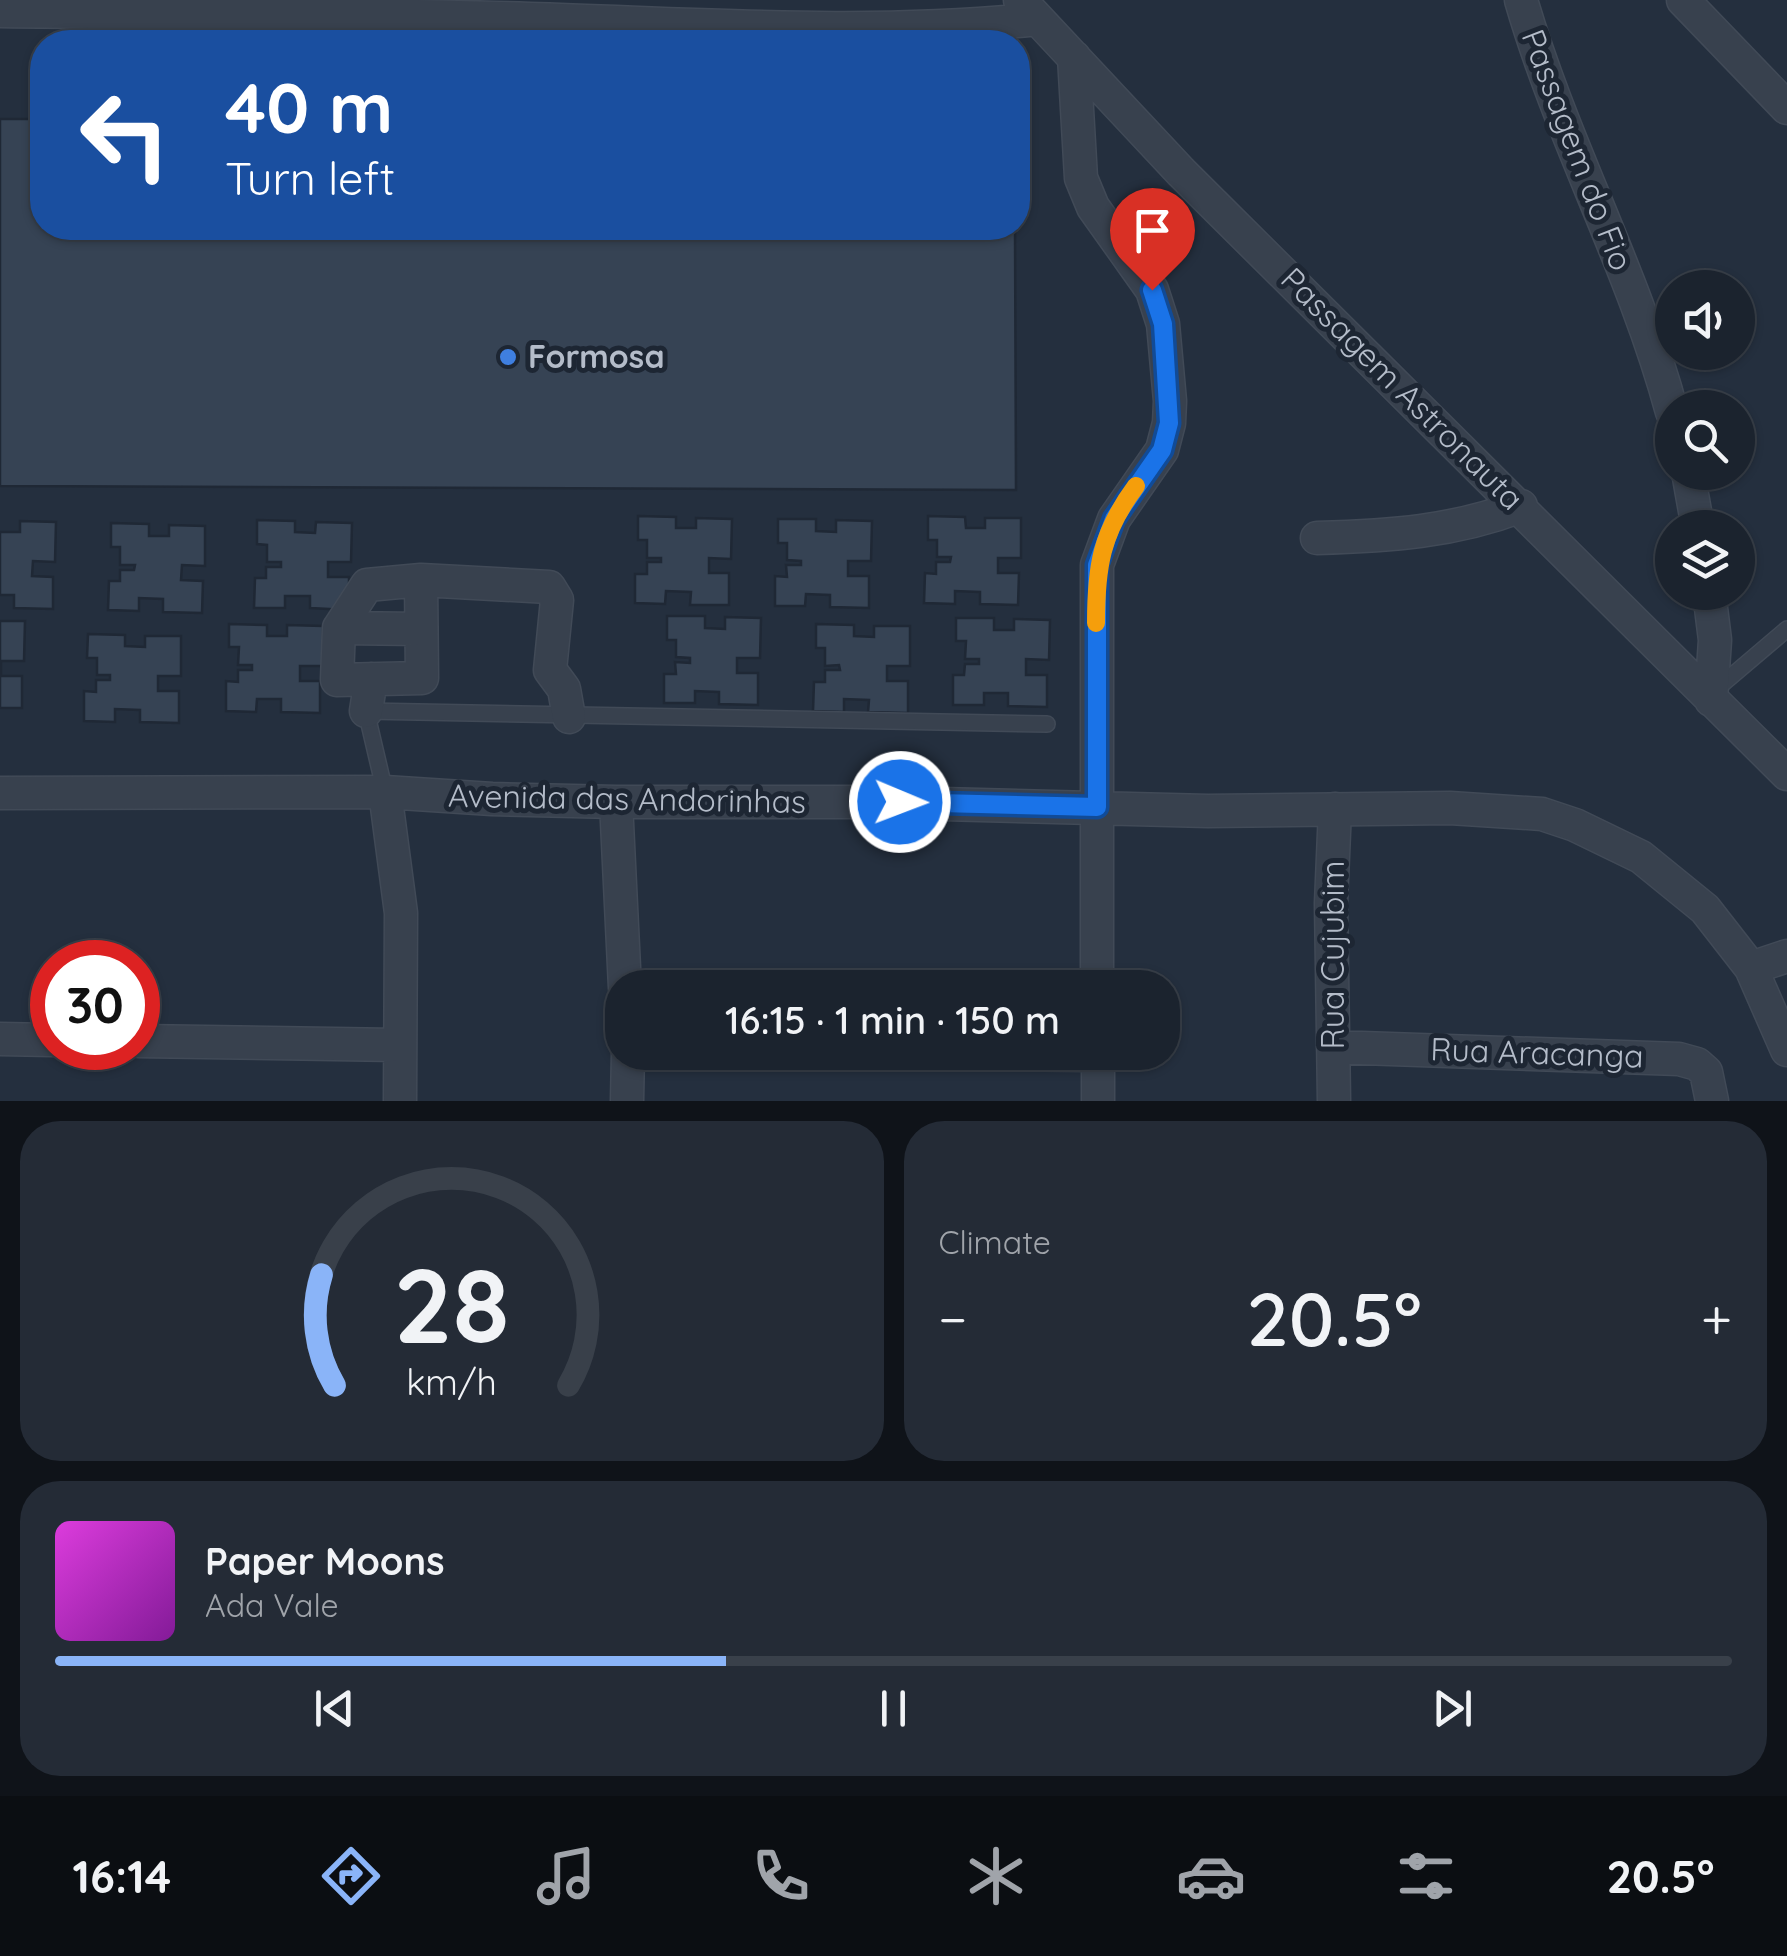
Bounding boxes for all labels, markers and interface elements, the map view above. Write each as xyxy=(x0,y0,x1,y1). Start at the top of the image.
street label: Passagem do Fio xyxy=(1514,23,1642,276)
text: 40 m xyxy=(225,63,393,151)
icon: left xyxy=(60,70,190,200)
text: Turn left xyxy=(225,150,395,206)
pin xyxy=(1110,188,1195,291)
icon: arrive xyxy=(1125,203,1180,258)
street label: Passagem Astronauta xyxy=(1273,259,1532,518)
map controls xyxy=(1655,270,1755,610)
button: sound xyxy=(1655,270,1755,370)
place label: Formosa xyxy=(528,336,665,376)
marker: Formosa xyxy=(497,346,519,368)
button: search xyxy=(1655,390,1755,490)
button: layers xyxy=(1655,510,1755,610)
position arrow xyxy=(848,750,952,854)
street label: Avenida das Andorinhas xyxy=(448,775,806,821)
street label: Rua Cujubim xyxy=(1312,861,1352,1049)
speed limit sign: 30 xyxy=(30,940,160,1070)
text: 16:15 · 1 min · 150 m xyxy=(725,996,1060,1044)
street label: Rua Aracanga xyxy=(1430,1028,1644,1076)
text: Climate xyxy=(939,1222,1051,1262)
text: 28 xyxy=(394,1239,510,1369)
text: 20.5° xyxy=(1246,1271,1422,1365)
text: − xyxy=(939,1284,967,1353)
text: + xyxy=(1701,1284,1732,1353)
text: km/h xyxy=(406,1359,497,1404)
text: Paper Moons xyxy=(205,1537,445,1585)
text: Ada Vale xyxy=(205,1585,339,1625)
icon: previous xyxy=(307,1681,362,1736)
icon: pause xyxy=(866,1681,921,1736)
icon: next xyxy=(1425,1681,1480,1736)
icon: directions xyxy=(316,1841,386,1911)
icon: music xyxy=(531,1841,601,1911)
icon: phone xyxy=(746,1841,816,1911)
icon: climate xyxy=(961,1841,1031,1911)
icon: car xyxy=(1176,1841,1246,1911)
icon: filters xyxy=(1391,1841,1461,1911)
text: 16:14 xyxy=(73,1848,171,1904)
text: 20.5° xyxy=(1606,1848,1714,1904)

